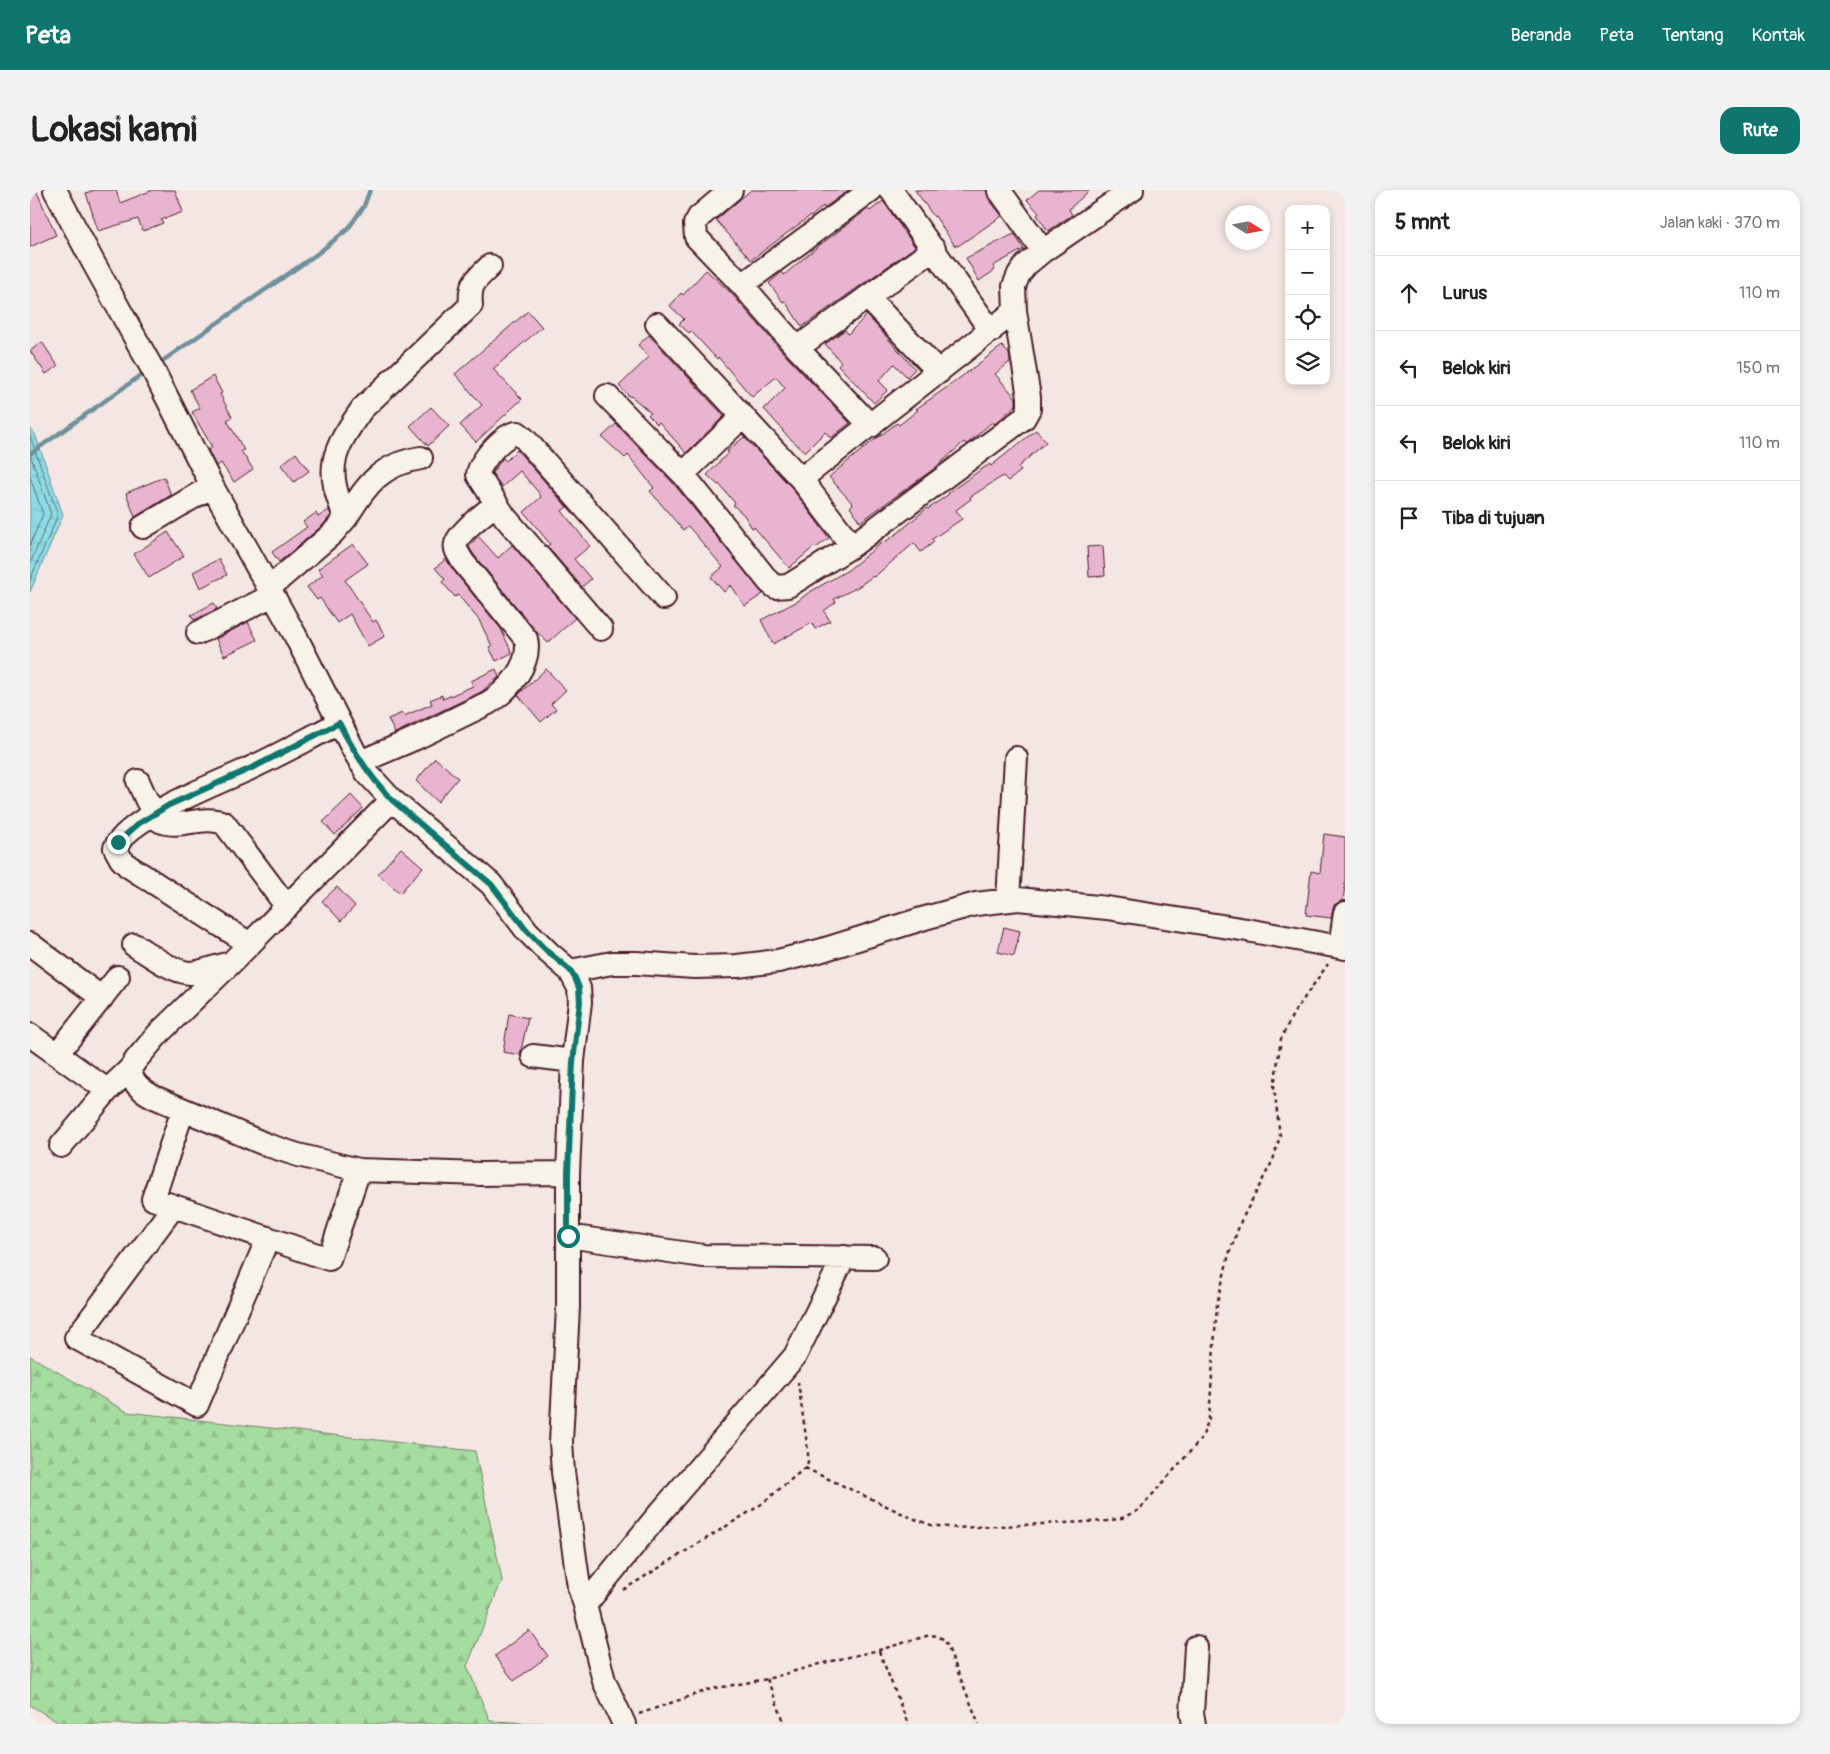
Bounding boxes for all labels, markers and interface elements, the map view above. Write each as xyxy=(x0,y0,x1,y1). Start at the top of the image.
text: Peta xyxy=(25,21,71,50)
text: Beranda xyxy=(1511,24,1571,47)
text: Peta xyxy=(1599,24,1634,47)
text: Tentang xyxy=(1662,24,1724,47)
text: Kontak xyxy=(1752,24,1805,47)
button: Rute xyxy=(1720,107,1800,154)
text: Lokasi kami xyxy=(30,108,197,152)
north arrow xyxy=(1225,205,1270,250)
map controls xyxy=(1285,205,1330,385)
button: + xyxy=(1285,205,1330,250)
text: 5 mnt xyxy=(1395,209,1450,236)
text: Jalan kaki · 370 m xyxy=(1660,213,1780,233)
button: − xyxy=(1285,250,1330,295)
icon: ahead xyxy=(1395,279,1423,307)
text: Lurus xyxy=(1442,281,1487,305)
text: 110 m xyxy=(1739,283,1780,303)
button: locate xyxy=(1285,295,1330,340)
button: layers xyxy=(1285,340,1330,385)
icon: left xyxy=(1395,354,1423,382)
text: Belok kiri xyxy=(1442,356,1510,380)
text: 150 m xyxy=(1736,358,1780,378)
icon: left xyxy=(1395,429,1423,457)
text: Belok kiri xyxy=(1442,431,1510,455)
text: 110 m xyxy=(1739,433,1780,453)
icon: arrive xyxy=(1395,504,1423,532)
text: Tiba di tujuan xyxy=(1442,506,1545,530)
route end xyxy=(107,831,130,854)
route start xyxy=(557,1225,580,1248)

